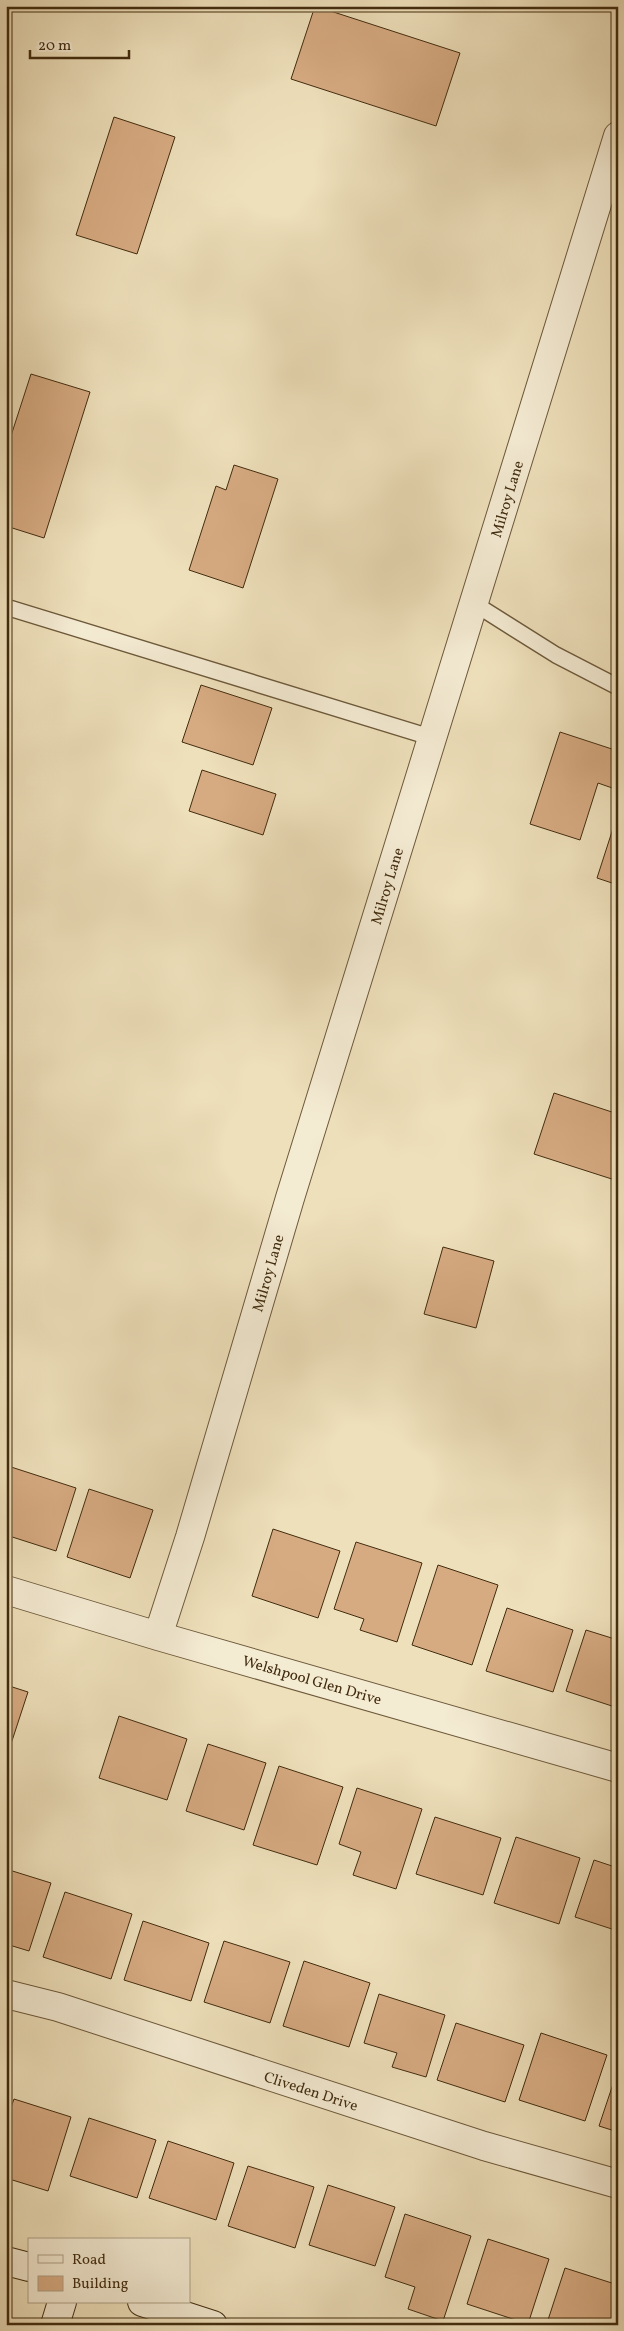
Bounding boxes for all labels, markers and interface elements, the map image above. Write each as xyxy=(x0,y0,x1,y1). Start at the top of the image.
scale bar xyxy=(30,28,129,60)
text: 20 m xyxy=(38,36,71,57)
street label: Milroy Lane xyxy=(487,458,530,541)
street label: Milroy Lane xyxy=(367,845,410,928)
street label: Milroy Lane xyxy=(248,1232,291,1315)
street label: Welshpool Glen Drive xyxy=(240,1652,384,1711)
street label: Cliveden Drive xyxy=(261,2067,360,2118)
legend xyxy=(28,2238,190,2304)
text: Road xyxy=(72,2250,106,2271)
text: Building xyxy=(72,2274,129,2295)

